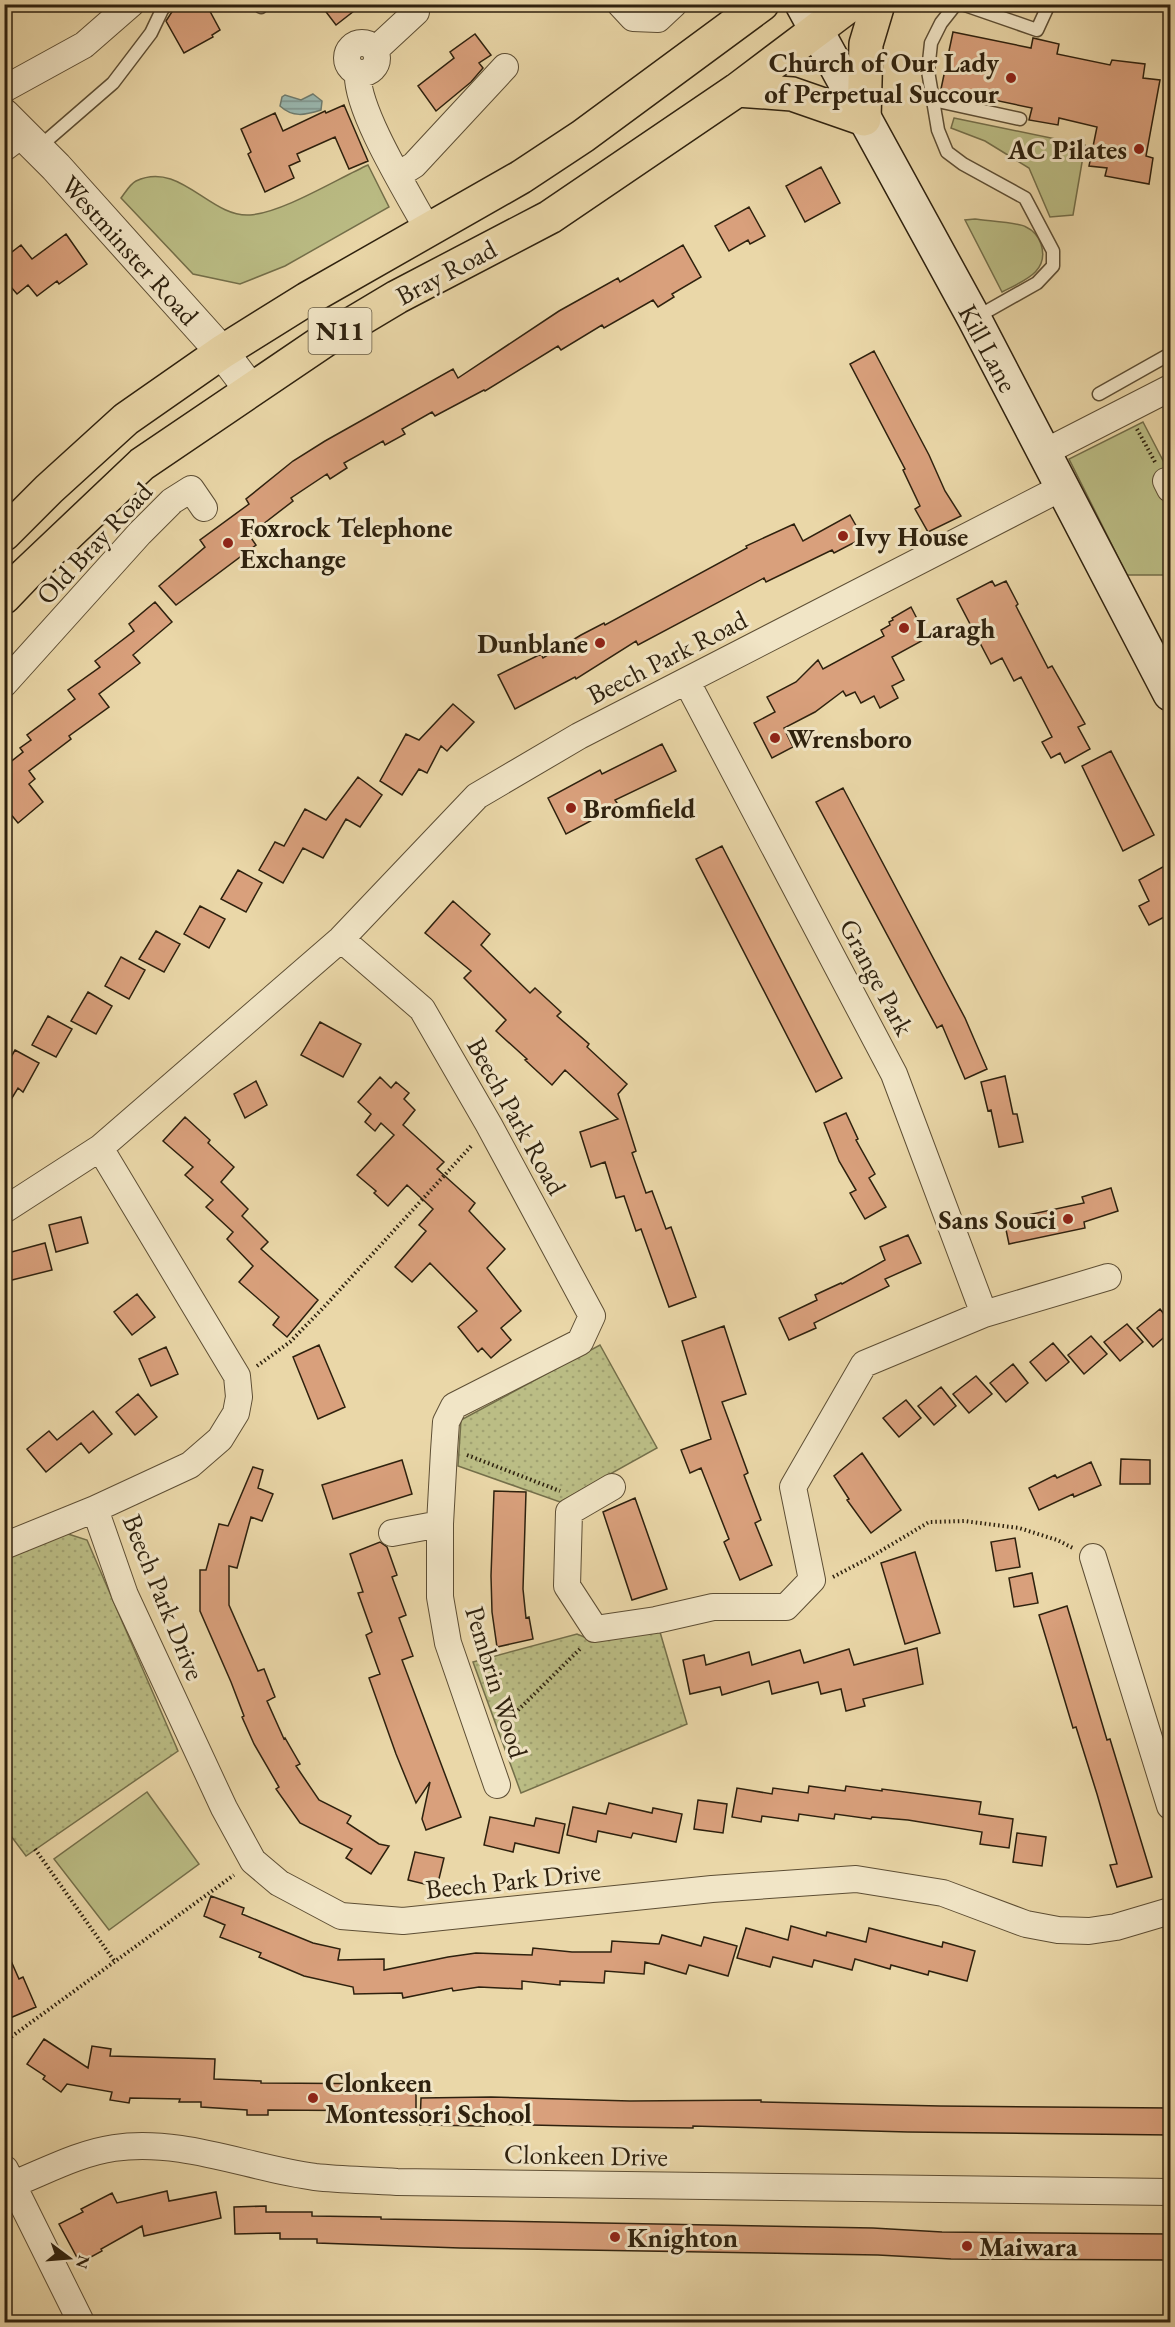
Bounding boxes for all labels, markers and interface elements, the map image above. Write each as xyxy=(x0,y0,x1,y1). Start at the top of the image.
place label: Church of Our Lady of Perpetual Succour xyxy=(764,45,1000,111)
marker: Church of Our Lady of Perpetual Succour xyxy=(1004,71,1018,85)
place label: AC Pilates xyxy=(1007,132,1127,167)
marker: AC Pilates xyxy=(1132,142,1146,156)
street label: Westminster Road xyxy=(53,168,207,333)
street label: Bray Road xyxy=(390,231,503,313)
street label: Kill Lane xyxy=(950,298,1026,398)
road number: N11 xyxy=(308,308,372,354)
street label: Old Bray Road xyxy=(28,474,160,612)
place label: Foxrock Telephone Exchange xyxy=(240,510,452,576)
place label: Ivy House xyxy=(855,519,968,554)
marker: Ivy House xyxy=(836,529,850,543)
marker: Foxrock Telephone Exchange xyxy=(221,536,235,550)
street label: Beech Park Road xyxy=(581,602,753,712)
place label: Laragh xyxy=(916,611,995,646)
marker: Laragh xyxy=(897,621,911,635)
place label: Dunblane xyxy=(477,626,588,661)
marker: Dunblane xyxy=(593,636,607,650)
place label: Wrensboro xyxy=(787,721,912,756)
marker: Wrensboro xyxy=(768,731,782,745)
place label: Bromfield xyxy=(583,791,696,826)
marker: Bromfield xyxy=(564,801,578,815)
street label: Grange Park xyxy=(832,913,923,1042)
street label: Beech Park Road xyxy=(459,1031,575,1201)
place label: Sans Souci xyxy=(938,1202,1056,1237)
marker: Sans Souci xyxy=(1061,1212,1075,1226)
street label: Beech Park Drive xyxy=(115,1509,213,1685)
street label: Pembrin Wood xyxy=(457,1602,537,1762)
street label: Beech Park Drive xyxy=(424,1853,602,1907)
place label: Clonkeen Montessori School xyxy=(325,2065,532,2131)
marker: Clonkeen Montessori School xyxy=(306,2091,320,2105)
street label: Clonkeen Drive xyxy=(504,2136,668,2174)
place label: Knighton xyxy=(627,2220,738,2255)
north arrow xyxy=(39,2228,99,2288)
place label: Maiwara xyxy=(979,2229,1078,2264)
marker: Knighton xyxy=(608,2230,622,2244)
marker: Maiwara xyxy=(960,2239,974,2253)
text: N xyxy=(71,2253,95,2271)

